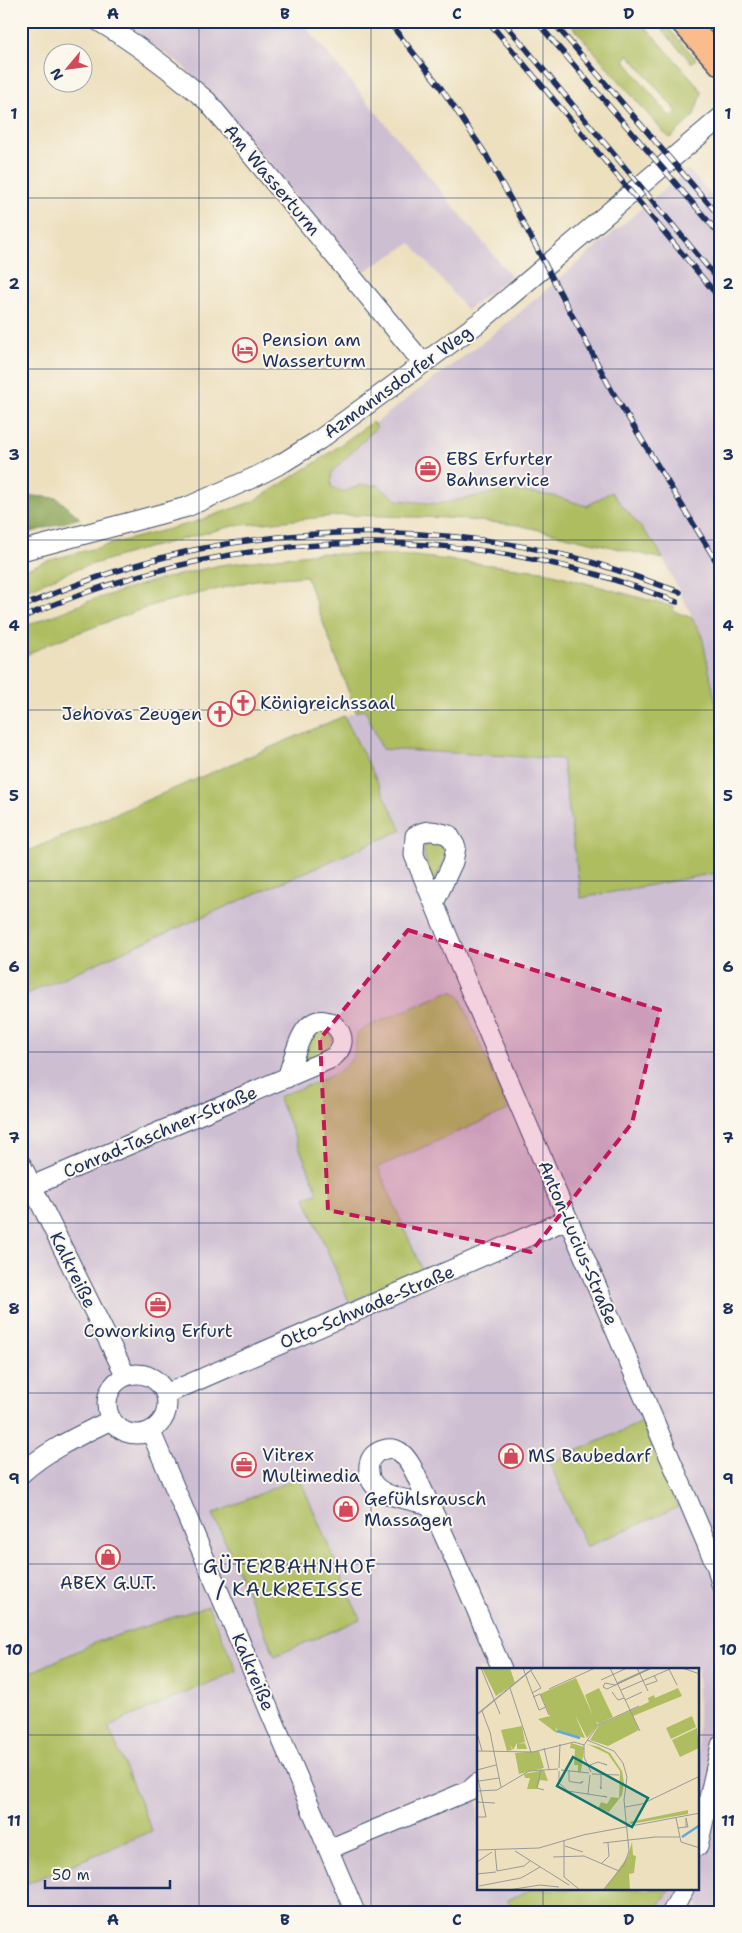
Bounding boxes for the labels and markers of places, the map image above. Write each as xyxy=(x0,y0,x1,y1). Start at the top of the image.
place label: Pension am Wasserturm xyxy=(262,328,366,373)
hotel icon: Pension am Wasserturm xyxy=(232,337,258,363)
place label: EBS Erfurter Bahnservice xyxy=(446,447,553,492)
office icon: EBS Erfurter Bahnservice xyxy=(415,456,441,482)
church icon: Königreichssaal xyxy=(230,690,256,716)
place label: Königreichssaal xyxy=(260,691,396,715)
church icon: Jehovas Zeugen xyxy=(207,701,233,727)
place label: Jehovas Zeugen xyxy=(62,702,202,726)
office icon: Coworking Erfurt xyxy=(145,1292,171,1318)
place label: Coworking Erfurt xyxy=(83,1319,233,1343)
place label: Vitrex Multimedia xyxy=(262,1443,360,1488)
shop icon: MS Baubedarf xyxy=(498,1443,524,1469)
place label: MS Baubedarf xyxy=(528,1444,651,1468)
office icon: Vitrex Multimedia xyxy=(231,1452,257,1478)
place label: Gefühlsrausch Massagen xyxy=(364,1487,486,1532)
shop icon: Gefühlsrausch Massagen xyxy=(333,1496,359,1522)
shop icon: ABEX G.U.T. xyxy=(95,1544,121,1570)
place label: ABEX G.U.T. xyxy=(60,1571,156,1595)

